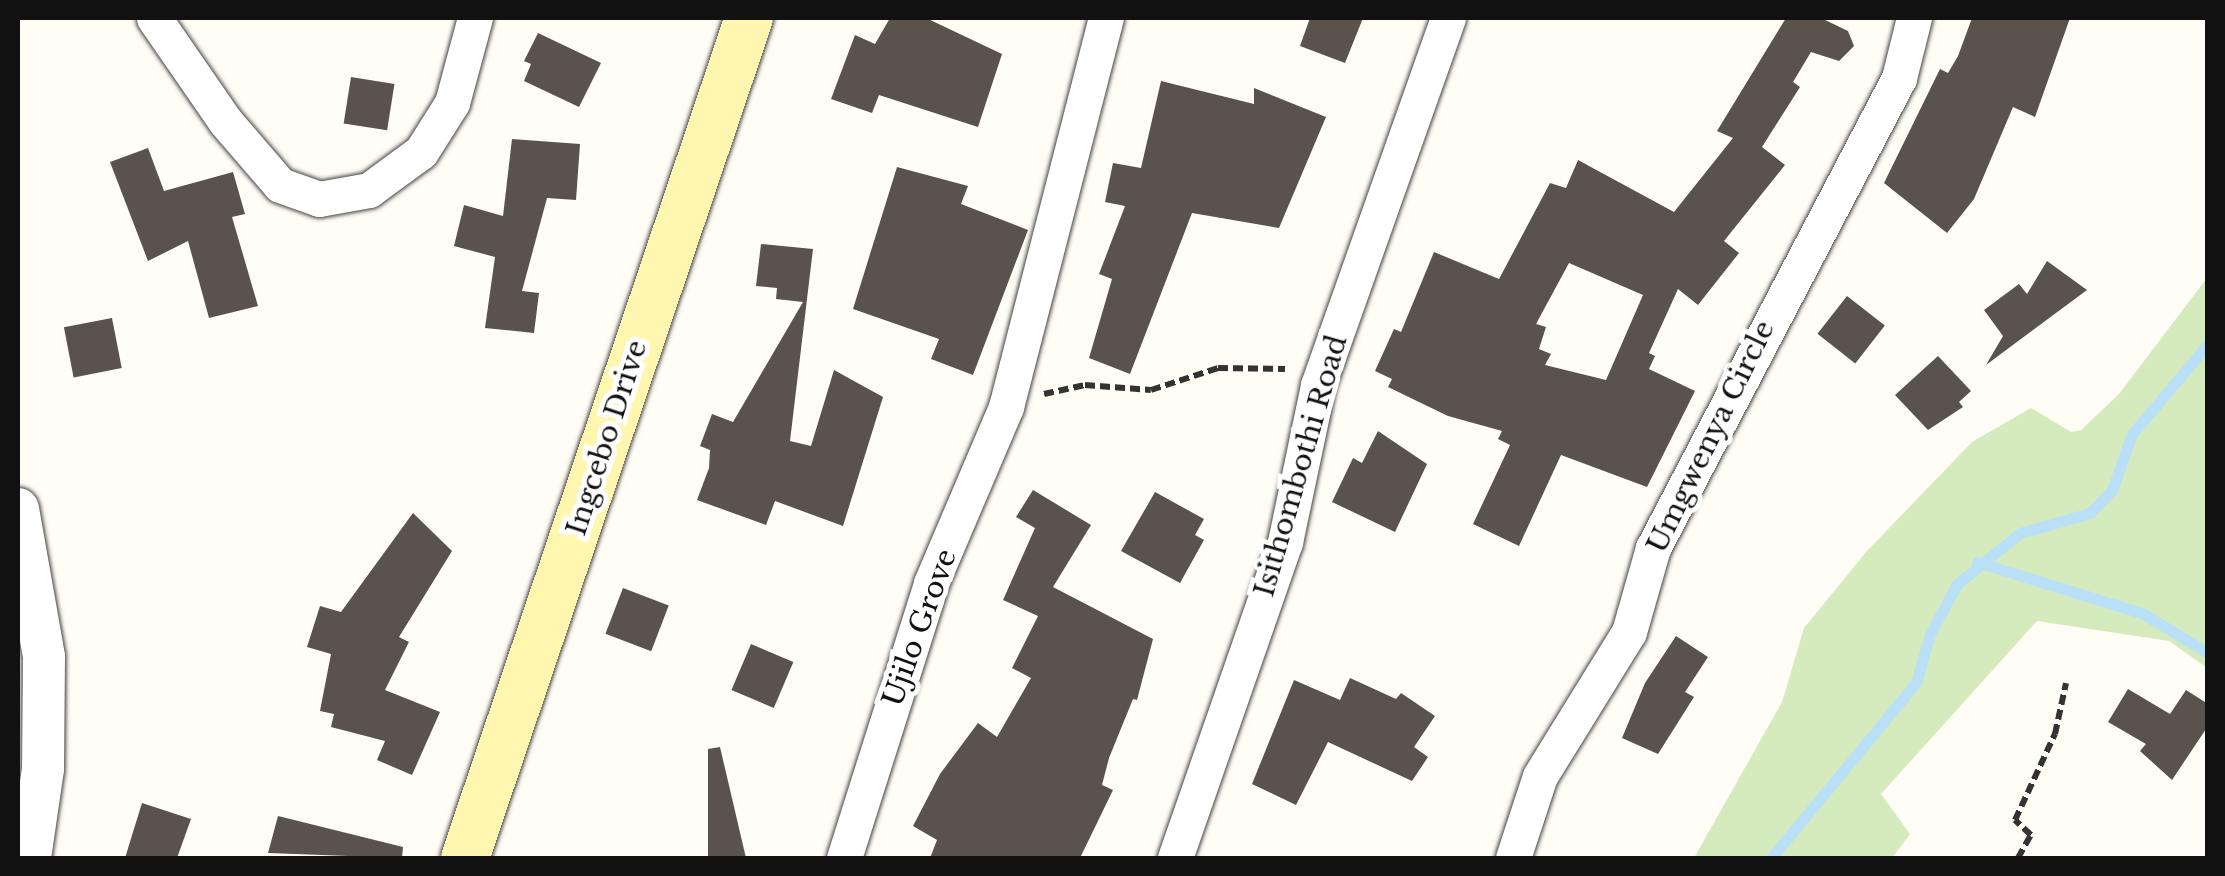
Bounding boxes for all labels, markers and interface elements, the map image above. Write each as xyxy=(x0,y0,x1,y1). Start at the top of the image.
street label: Umgwenya Circle xyxy=(1640,315,1782,559)
street label: Isithombothi Road xyxy=(1248,331,1354,601)
street label: Ingcebo Drive xyxy=(560,336,654,540)
street label: Ujilo Grove xyxy=(876,545,964,711)

